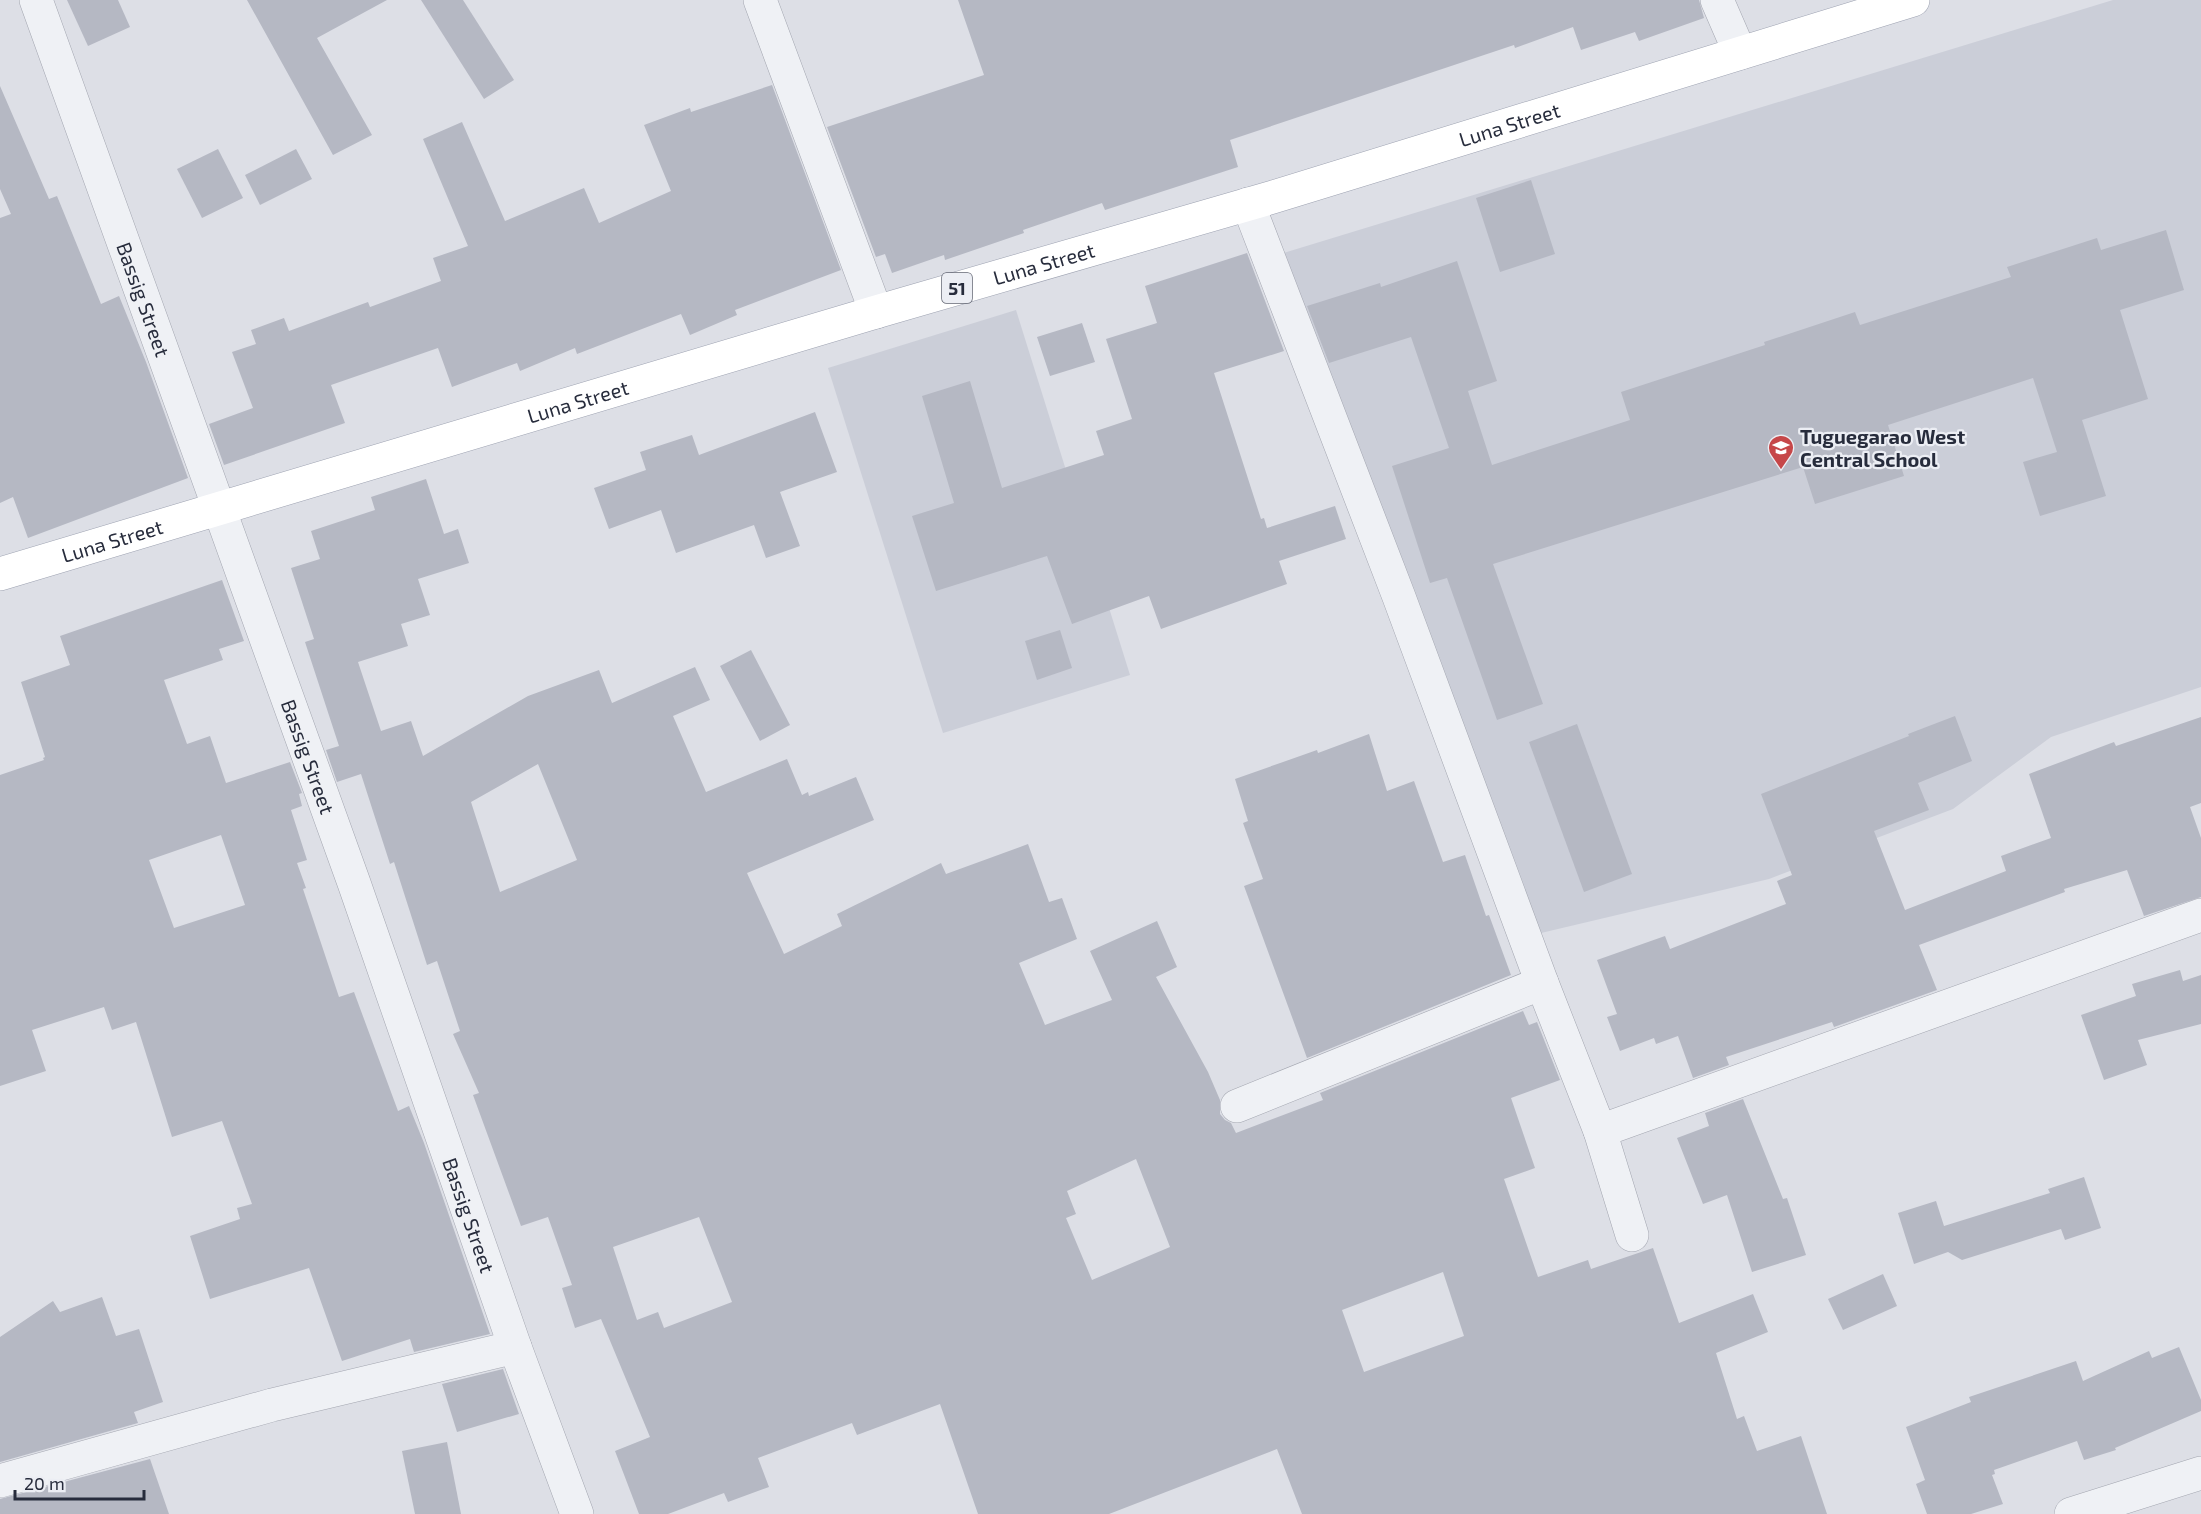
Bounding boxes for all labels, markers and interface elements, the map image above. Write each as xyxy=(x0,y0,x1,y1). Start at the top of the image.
street label: Luna Street xyxy=(1456,97,1563,151)
street label: Luna Street xyxy=(990,237,1098,289)
street label: Bassig Street xyxy=(112,239,175,360)
road number: 51 xyxy=(942,273,972,303)
street label: Luna Street xyxy=(524,375,632,428)
place label: Tuguegarao West Central School xyxy=(1800,424,1965,471)
school or university icon: Tuguegarao West Central School xyxy=(1766,433,1796,471)
street label: Luna Street xyxy=(59,514,166,567)
street label: Bassig Street xyxy=(277,696,340,817)
street label: Bassig Street xyxy=(438,1154,500,1276)
scale bar xyxy=(15,1463,144,1501)
text: 20 m xyxy=(24,1472,65,1494)

